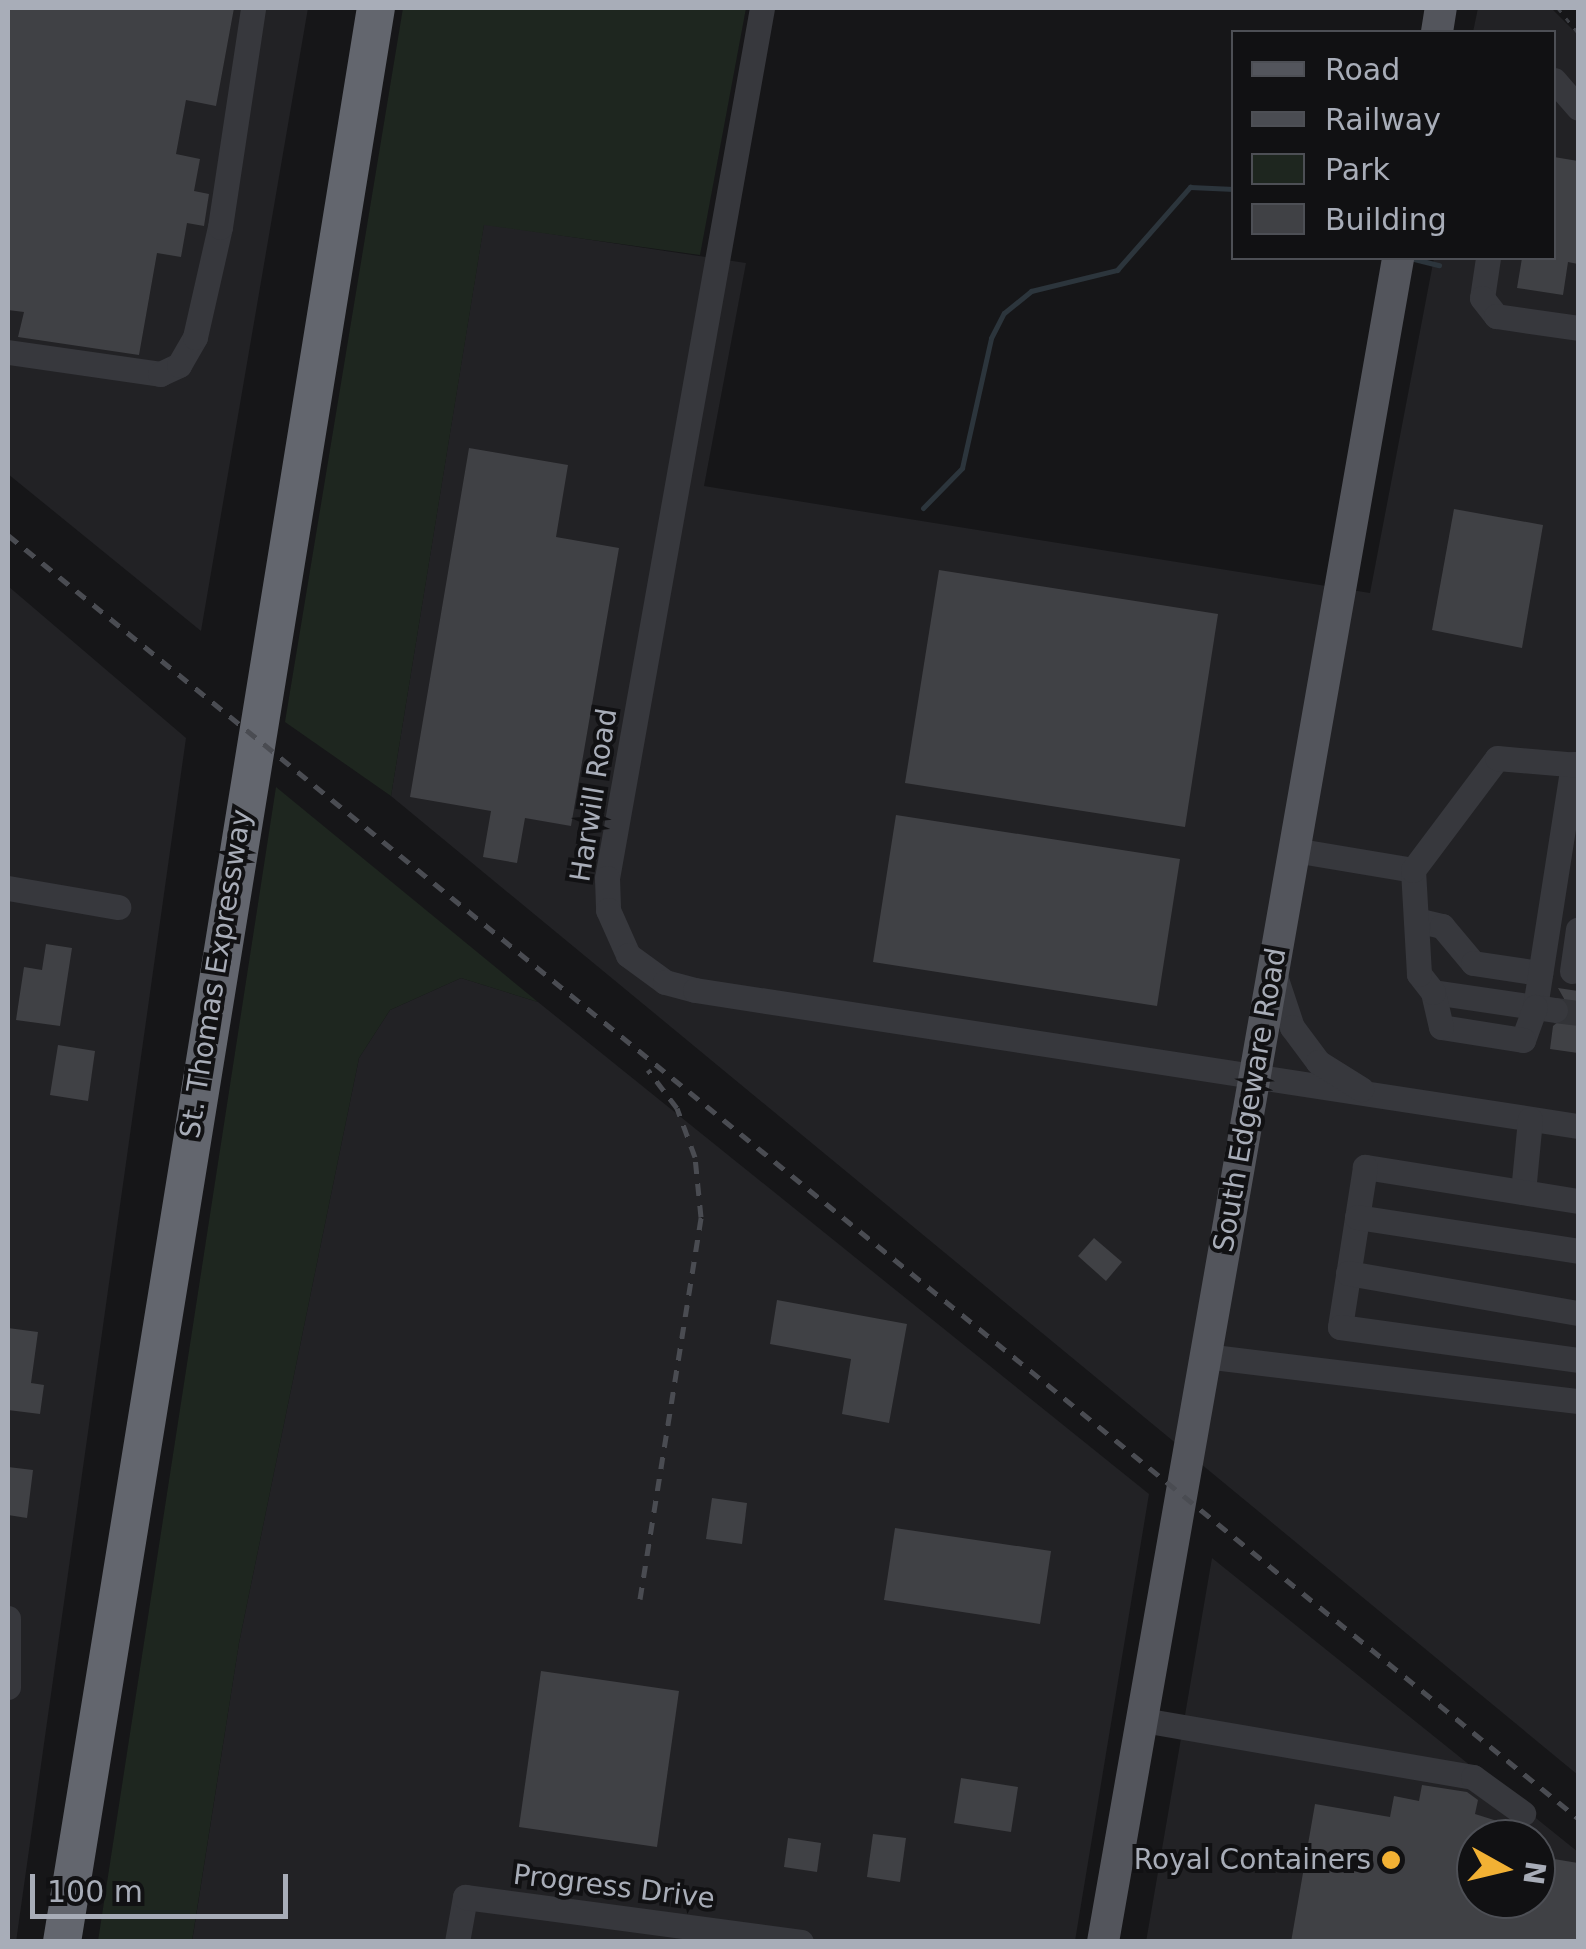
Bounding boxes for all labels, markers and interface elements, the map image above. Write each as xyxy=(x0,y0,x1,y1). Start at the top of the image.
legend xyxy=(1231,30,1556,260)
text: Road xyxy=(1325,52,1400,87)
text: Railway xyxy=(1325,102,1441,137)
text: Park xyxy=(1325,152,1390,187)
text: Building xyxy=(1325,202,1447,237)
street label: Harwill Road xyxy=(564,706,624,884)
street label: St. Thomas Expressway xyxy=(173,807,259,1141)
street label: South Edgeware Road xyxy=(1207,945,1293,1255)
north arrow xyxy=(1456,1819,1556,1919)
place label: Royal Containers xyxy=(1134,1843,1371,1877)
marker: Royal Containers xyxy=(1380,1849,1402,1871)
scale bar xyxy=(35,1854,292,1916)
street label: Progress Drive xyxy=(511,1858,717,1916)
text: N xyxy=(1516,1859,1552,1887)
text: 100 m xyxy=(47,1874,143,1909)

